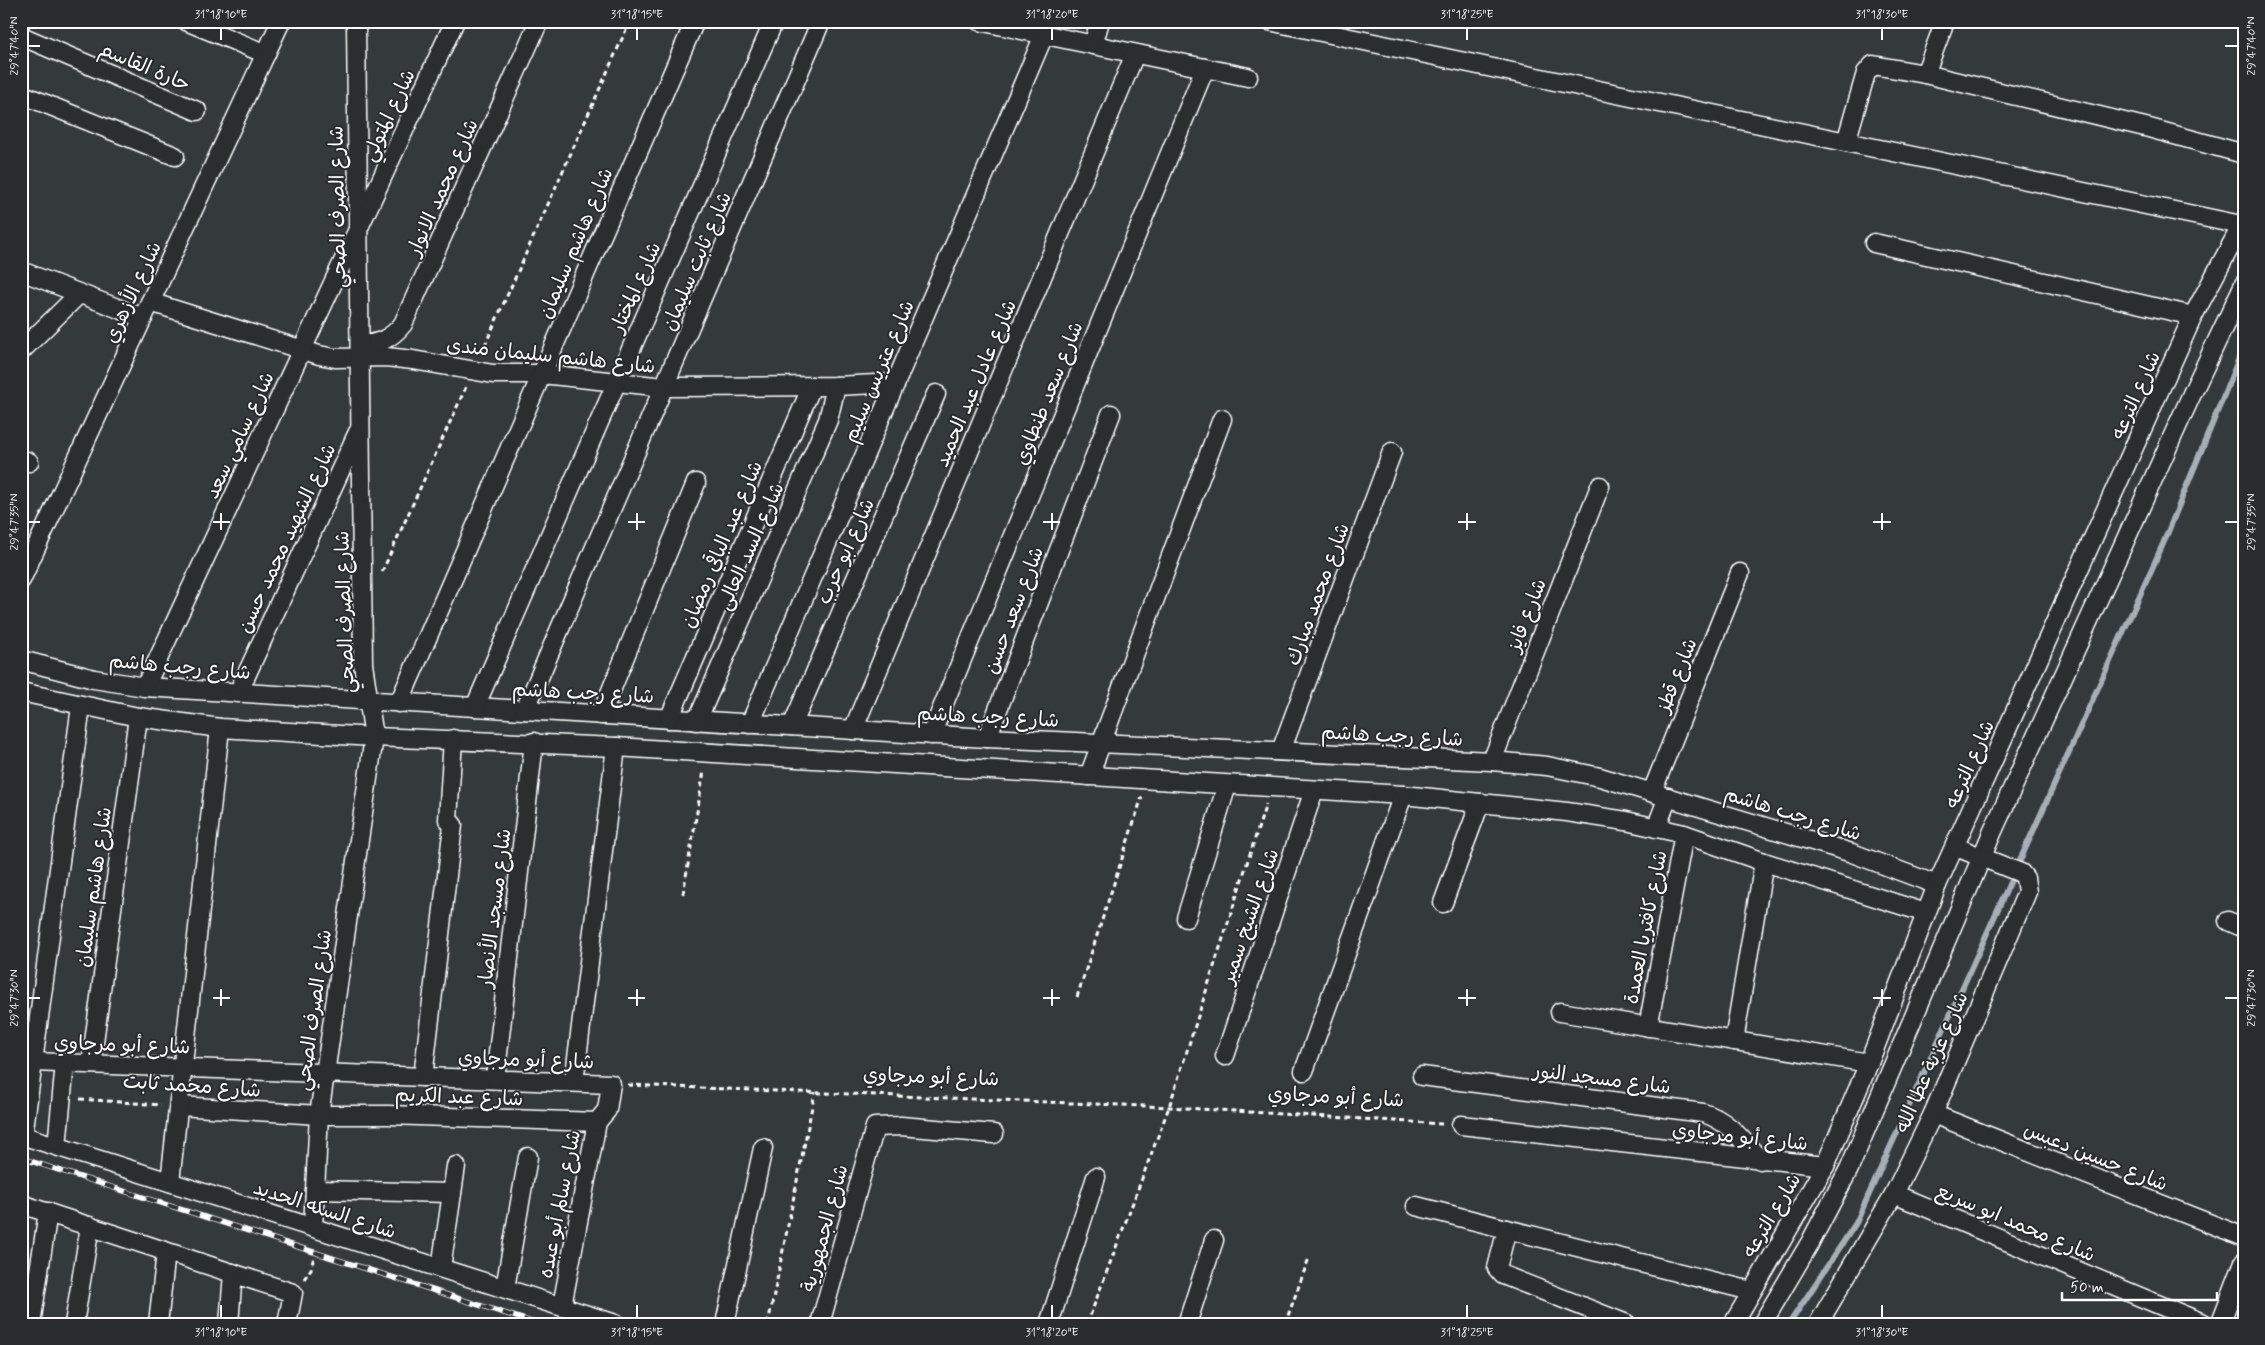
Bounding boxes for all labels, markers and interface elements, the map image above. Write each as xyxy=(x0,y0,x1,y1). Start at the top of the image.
text: 31°18'10"E xyxy=(195,7,247,23)
text: 31°18'15"E xyxy=(611,7,663,23)
text: 31°18'20"E xyxy=(1025,7,1079,23)
text: 31°18'25"E xyxy=(1441,7,1493,23)
text: 31°18'30"E xyxy=(1856,7,1908,23)
text: 29°47'40"N xyxy=(7,17,23,75)
text: 29°47'40"N xyxy=(2244,17,2260,75)
street label: حارة القاسم xyxy=(94,36,194,100)
street label: شارع المتولي xyxy=(356,65,425,167)
street label: شارع محمد الانوار xyxy=(400,115,486,262)
street label: شارع الصرف الصحي xyxy=(324,125,356,288)
street label: شارع هاشم سليمان xyxy=(532,164,620,323)
street label: شارع ثابت سليمان xyxy=(656,188,739,335)
street label: شارع الأزهري xyxy=(97,237,169,348)
street label: شارع المختار xyxy=(604,238,668,339)
street label: شارع عتريس سليم xyxy=(837,296,922,447)
street label: شارع عادل عبد الحميد xyxy=(929,296,1024,471)
street label: شارع سعد طنطاوي xyxy=(1008,318,1091,469)
street label: شارع هاشم سليمان مندى xyxy=(445,332,657,381)
street label: شارع الترعه xyxy=(2105,347,2168,444)
street label: شارع سامي سعد xyxy=(199,368,284,505)
street label: شارع الشهيد محمد حسن xyxy=(231,439,343,638)
street label: شارع عبد الباقي رمضان xyxy=(674,456,770,632)
street label: شارع السد العالى xyxy=(711,478,792,615)
text: 29°47'35"N xyxy=(7,494,23,550)
street label: شارع ابو حرب xyxy=(811,494,882,609)
text: 29°47'35"N xyxy=(2244,494,2260,550)
street label: شارع محمد مبارك xyxy=(1280,519,1357,670)
street label: شارع الصرف الصحي xyxy=(329,530,365,694)
street label: شارع سعد حسن xyxy=(978,543,1051,678)
street label: شارع فايز xyxy=(1500,575,1554,658)
street label: شارع قطز xyxy=(1649,634,1705,719)
street label: شارع رجب هاشم xyxy=(108,648,252,687)
street label: شارع رجب هاشم xyxy=(511,676,655,711)
street label: شارع رجب هاشم xyxy=(916,700,1060,735)
street label: شارع الترعه xyxy=(1939,716,2002,813)
street label: شارع رجب هاشم xyxy=(1320,719,1464,754)
street label: شارع رجب هاشم xyxy=(1721,781,1864,848)
street label: شارع هاشم سليمان xyxy=(70,805,119,969)
street label: شارع مسجد الأنصار xyxy=(471,827,519,991)
street label: شارع الشيخ سمير xyxy=(1214,845,1286,990)
street label: شارع كافتريا العمدة xyxy=(1618,848,1675,1006)
street label: شارع الصرف الصحي xyxy=(290,928,342,1093)
text: 29°47'30"N xyxy=(7,969,23,1027)
text: 29°47'30"N xyxy=(2244,969,2260,1027)
street label: شارع عزبة عطا الله xyxy=(1889,988,1976,1138)
street label: شارع أبو مرجاوي xyxy=(53,1030,191,1061)
street label: شارع أبو مرجاوي xyxy=(457,1045,595,1076)
street label: شارع مسجد النور xyxy=(1530,1057,1672,1101)
street label: شارع أبو مرجاوي xyxy=(862,1062,1000,1093)
street label: شارع محمد ثابت xyxy=(122,1068,262,1105)
street label: شارع أبو مرجاوي xyxy=(1267,1080,1405,1115)
street label: شارع عبد الكريم xyxy=(394,1082,524,1113)
street label: شارع حسين دعبس xyxy=(2019,1116,2171,1199)
street label: شارع أبو مرجاوي xyxy=(1671,1117,1809,1158)
street label: شارع سالم أبو عبده xyxy=(533,1128,588,1281)
street label: شارع الجمهورية xyxy=(795,1162,855,1295)
street label: شارع الترعه xyxy=(1737,1169,1808,1263)
street label: شارع السكه الحديد xyxy=(250,1175,399,1246)
street label: شارع محمد ابو سريع xyxy=(1932,1178,2099,1269)
scale bar xyxy=(2062,1270,2218,1302)
text: 50 m xyxy=(2070,1278,2104,1298)
text: 31°18'10"E xyxy=(195,1325,247,1341)
text: 31°18'15"E xyxy=(611,1325,663,1341)
text: 31°18'20"E xyxy=(1025,1325,1079,1341)
text: 31°18'25"E xyxy=(1441,1325,1493,1341)
text: 31°18'30"E xyxy=(1856,1325,1908,1341)

